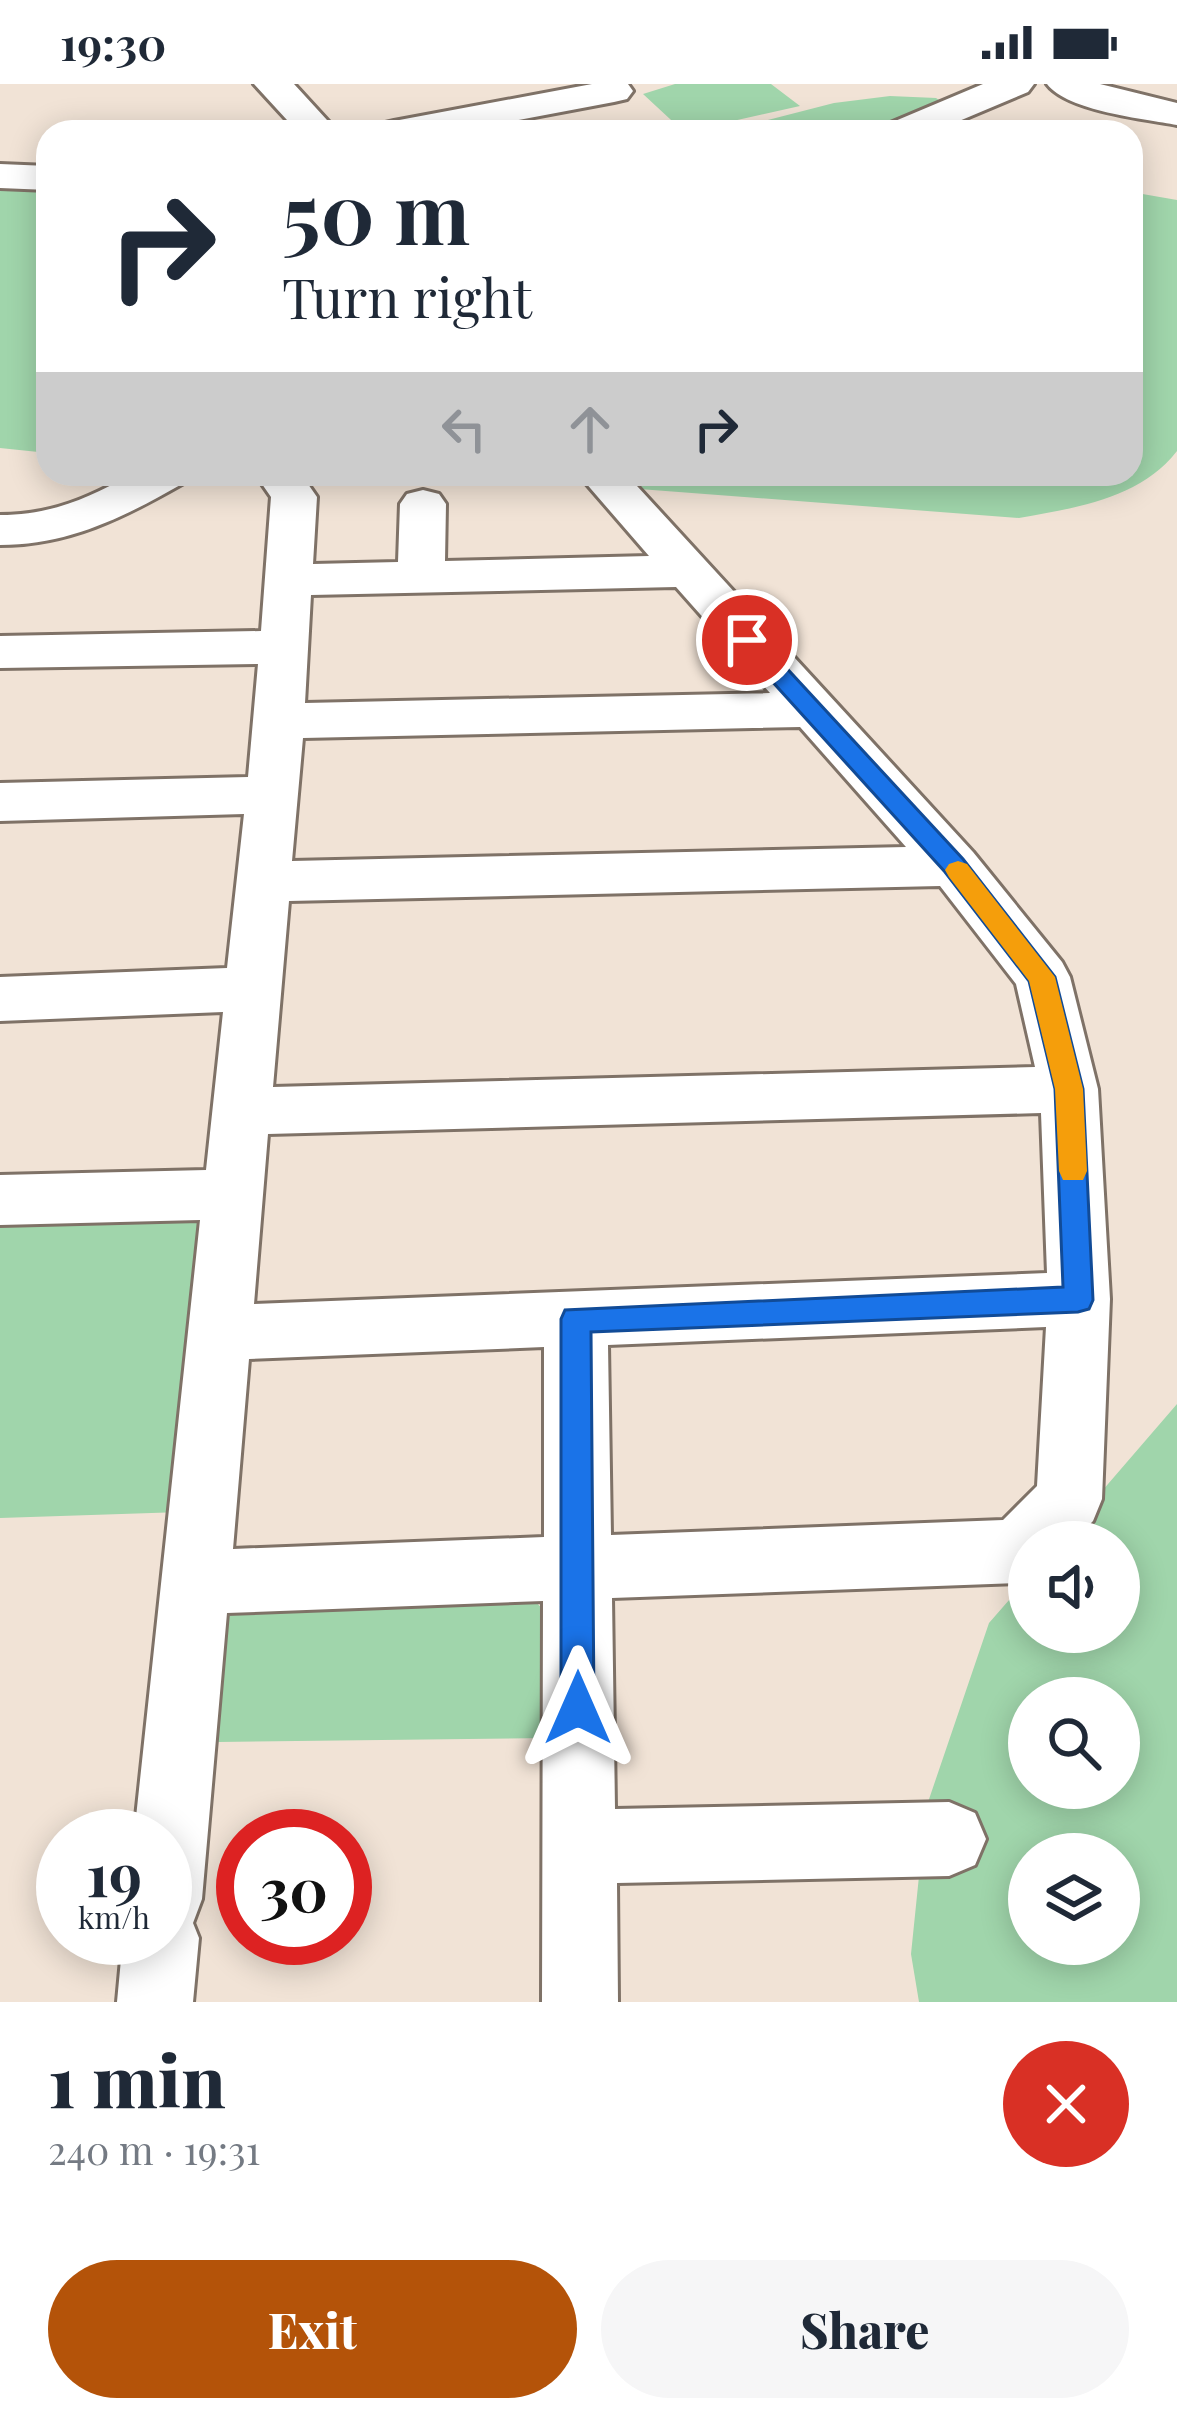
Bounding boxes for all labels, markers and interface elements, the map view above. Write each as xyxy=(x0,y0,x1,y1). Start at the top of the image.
text: 19:30 xyxy=(60,12,166,72)
text: 50 m xyxy=(282,154,470,266)
icon: right xyxy=(84,168,240,324)
text: Turn right xyxy=(282,261,532,333)
icon: left xyxy=(431,396,497,462)
icon: ahead xyxy=(557,396,623,462)
icon: right xyxy=(683,396,749,462)
pin xyxy=(696,589,798,691)
icon: arrive xyxy=(714,607,780,673)
map controls xyxy=(1008,1521,1140,1965)
button: sound xyxy=(1008,1521,1140,1653)
position arrow xyxy=(515,1645,641,1771)
button: search xyxy=(1008,1677,1140,1809)
speed limit sign: 30 xyxy=(216,1809,372,1965)
text: 19 xyxy=(86,1832,142,1912)
button: layers xyxy=(1008,1833,1140,1965)
text: km/h xyxy=(78,1897,150,1937)
text: 1 min xyxy=(48,2030,226,2126)
button: close xyxy=(1003,2041,1129,2167)
text: 240 m · 19:31 xyxy=(48,2123,260,2175)
button: Exit xyxy=(48,2260,577,2398)
button: Share xyxy=(601,2260,1129,2398)

